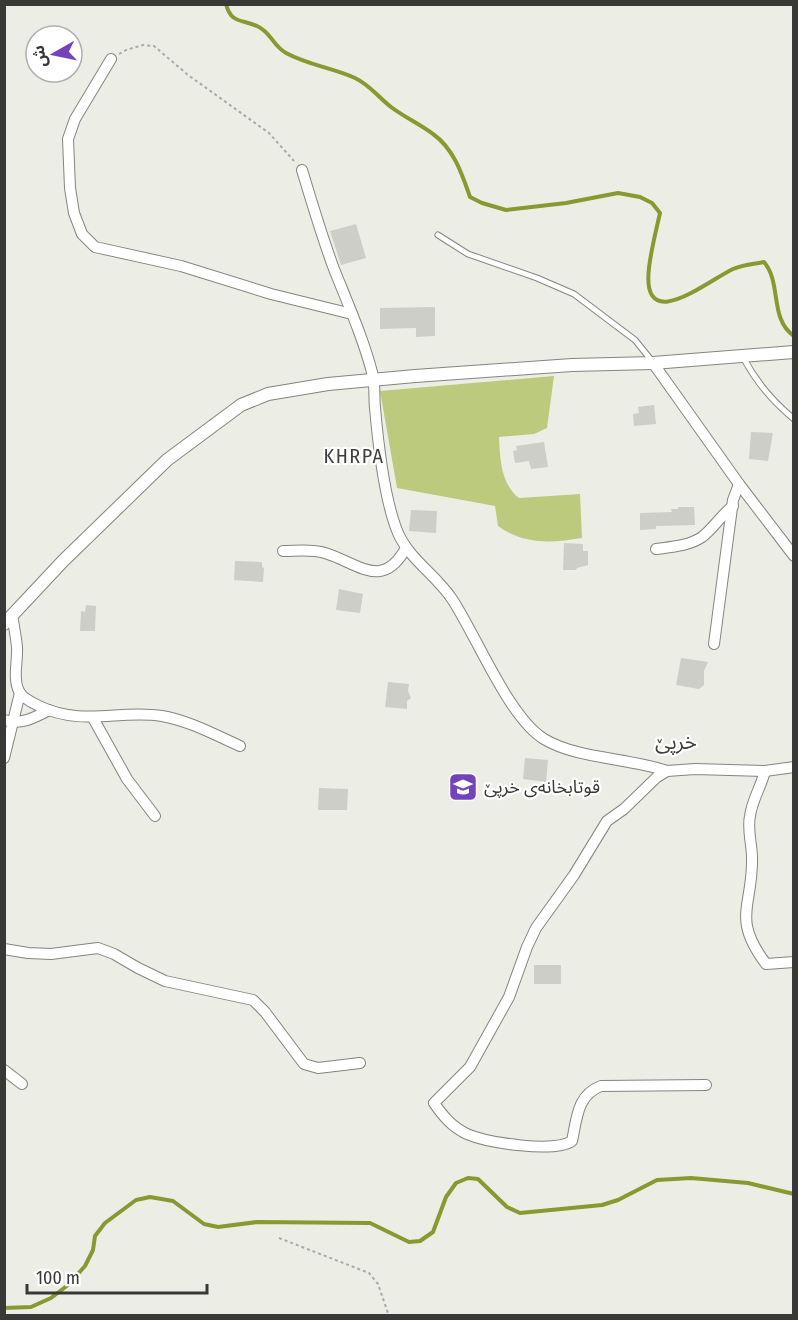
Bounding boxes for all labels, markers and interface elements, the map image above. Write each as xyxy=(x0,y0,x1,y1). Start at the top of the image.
north arrow xyxy=(24,24,84,84)
text: ش xyxy=(29,44,51,69)
district label: KHRPA xyxy=(324,444,384,468)
district label: خرپێ xyxy=(655,729,697,755)
school or university icon: قوتابخانەی خرپێ xyxy=(447,771,479,803)
place label: قوتابخانەی خرپێ xyxy=(484,776,600,798)
scale bar xyxy=(27,1257,207,1295)
text: 100 m xyxy=(36,1267,80,1289)

